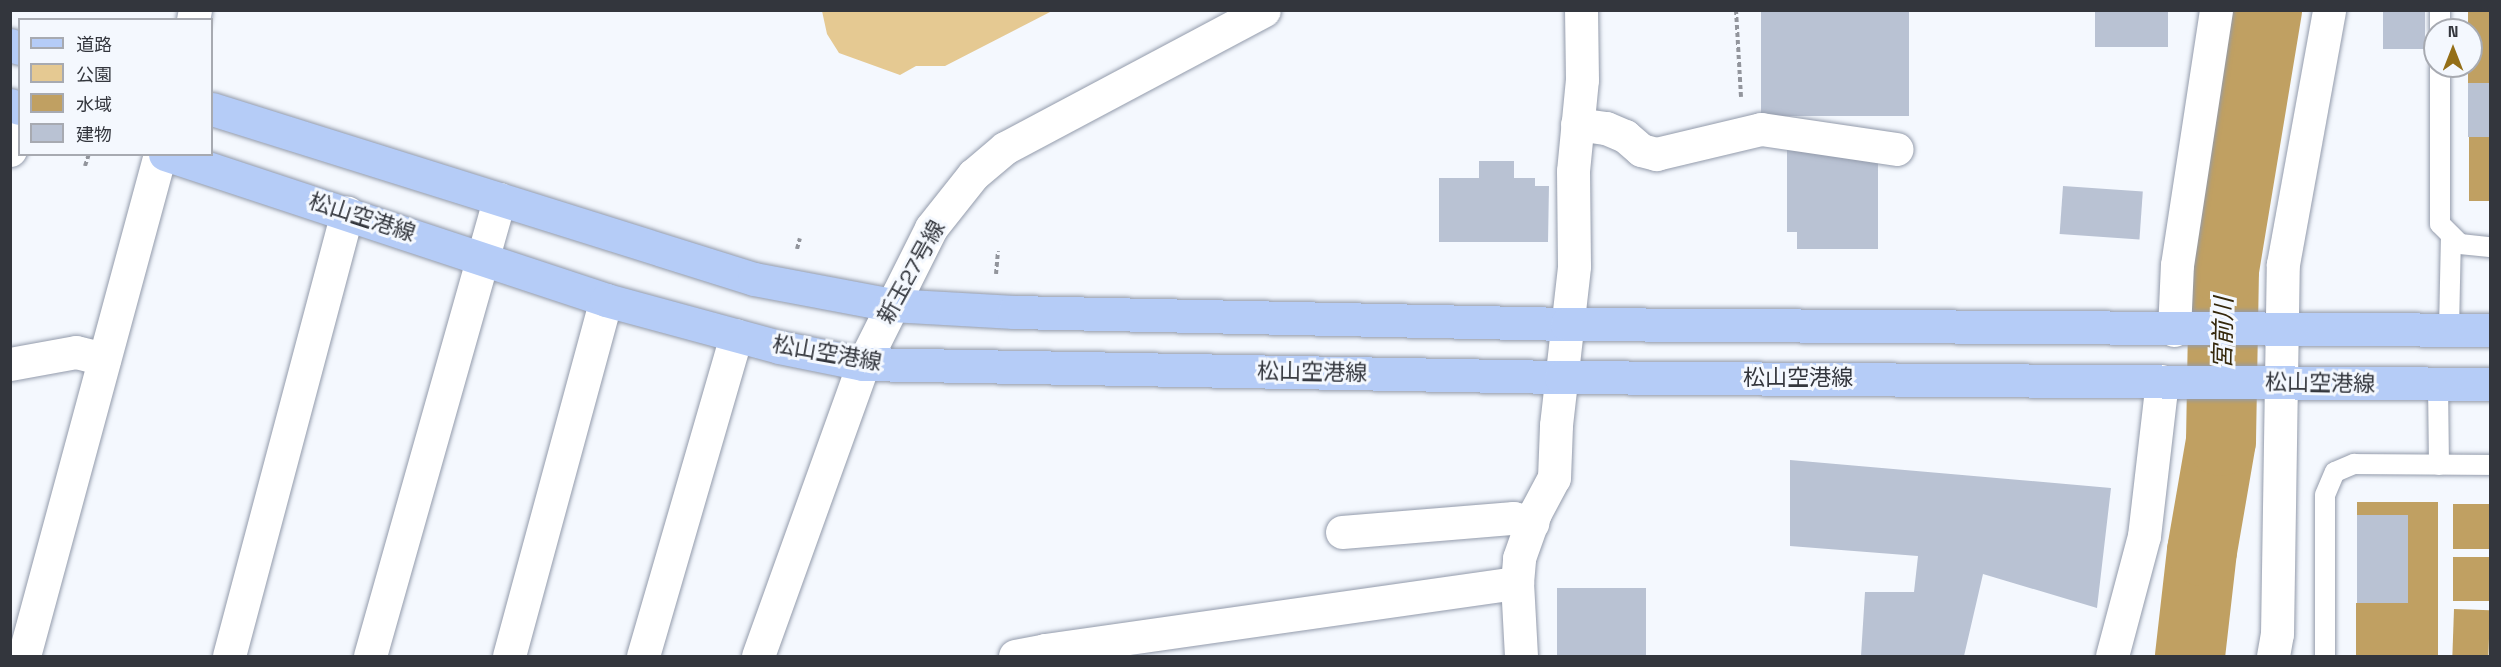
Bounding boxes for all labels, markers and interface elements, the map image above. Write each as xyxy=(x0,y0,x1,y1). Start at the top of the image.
legend xyxy=(18,18,213,156)
north arrow xyxy=(2423,18,2483,78)
text: N xyxy=(2448,21,2458,42)
text: 道路 xyxy=(76,33,112,56)
text: 公園 xyxy=(76,63,112,86)
text: 水域 xyxy=(76,93,112,116)
text: 建物 xyxy=(76,123,112,146)
street label: 松山空港線 xyxy=(306,187,418,247)
street label: 新玉27号線 xyxy=(872,216,950,328)
water label: 宮前川 xyxy=(2208,297,2238,369)
street label: 松山空港線 xyxy=(771,330,883,376)
street label: 松山空港線 xyxy=(1257,358,1367,386)
street label: 松山空港線 xyxy=(1743,365,1853,391)
street label: 松山空港線 xyxy=(2265,369,2375,397)

